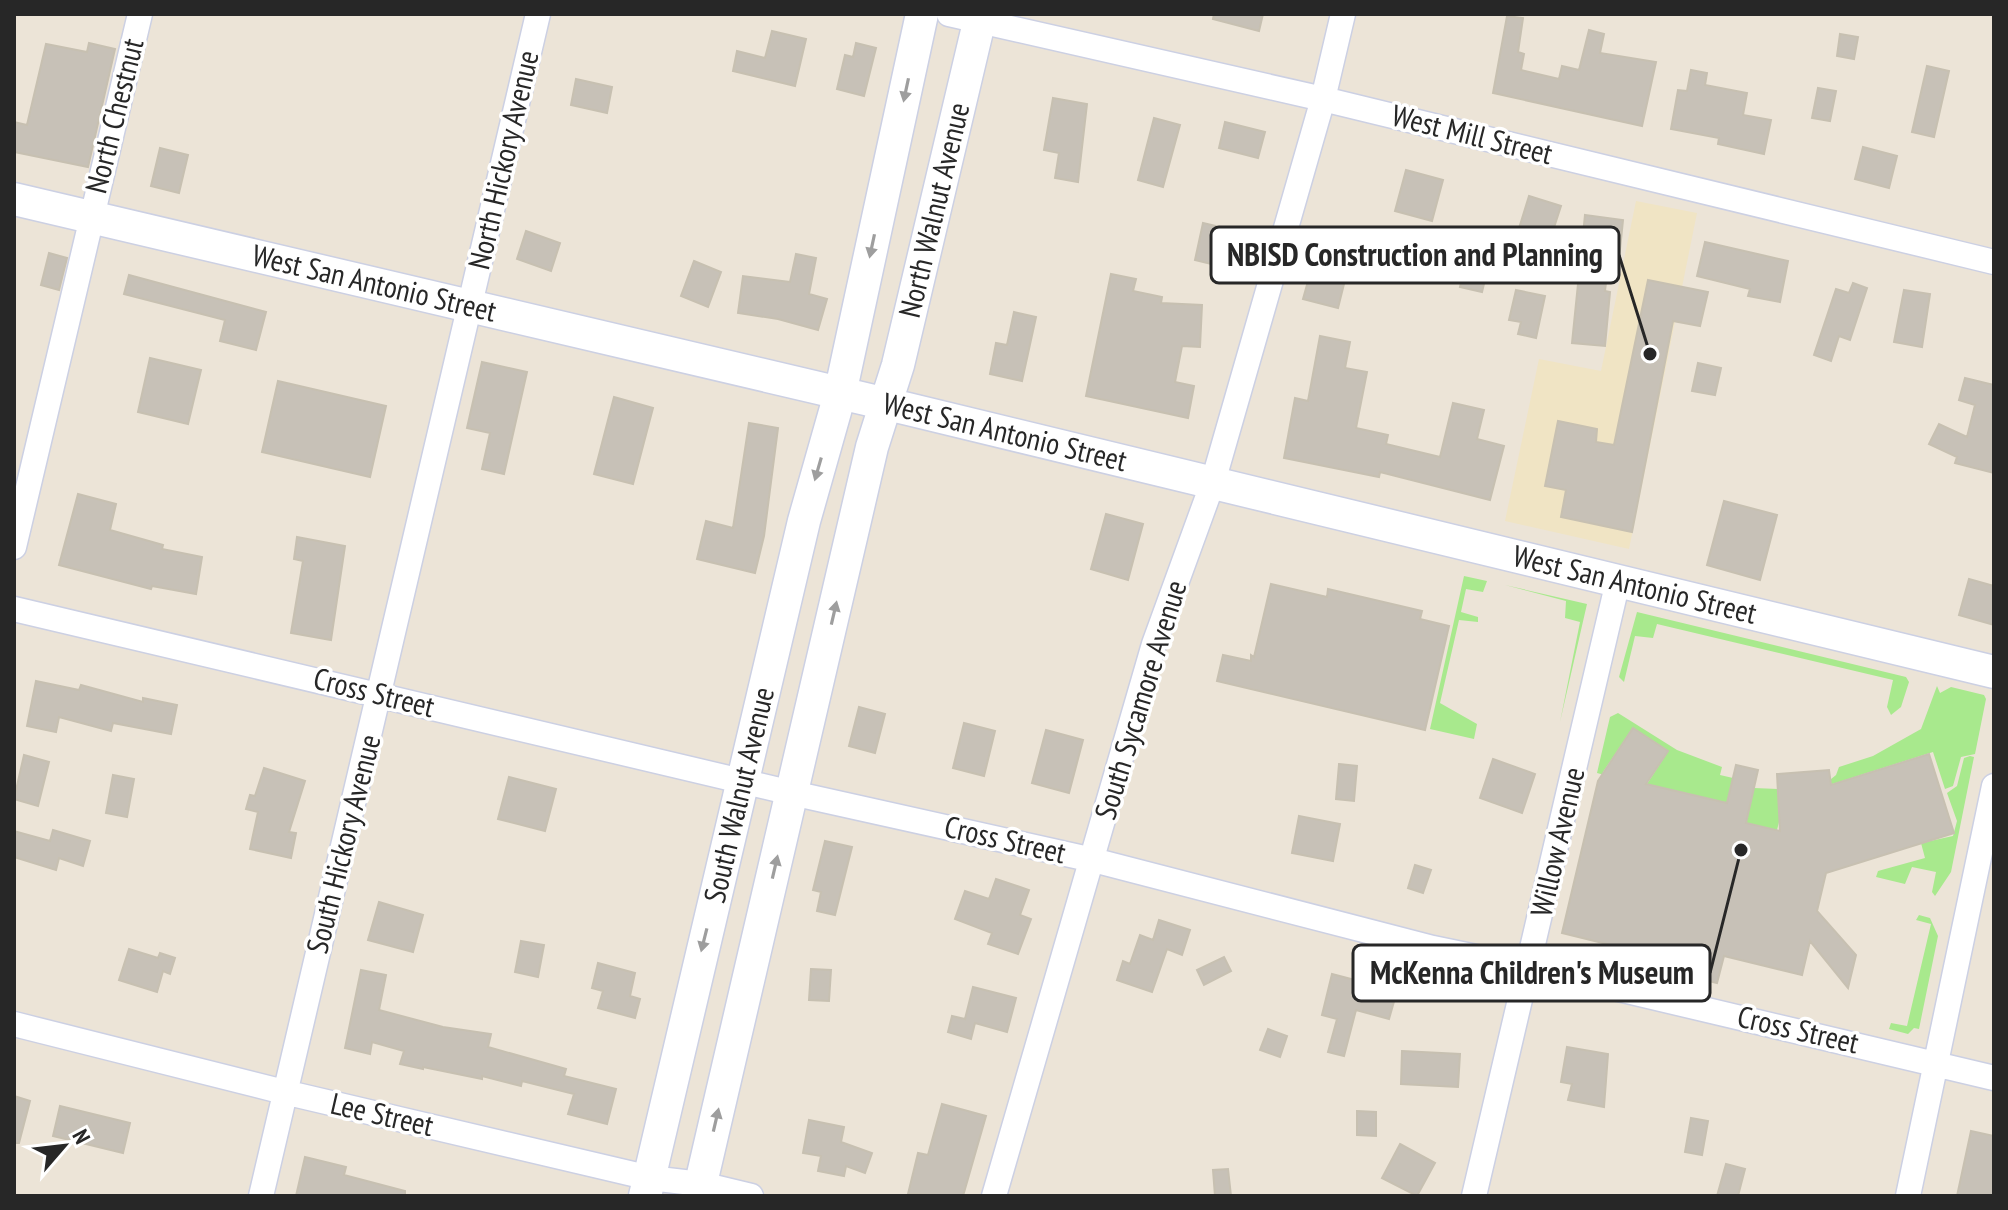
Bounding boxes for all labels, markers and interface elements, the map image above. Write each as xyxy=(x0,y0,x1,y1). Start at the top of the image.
street label: North Chestnut xyxy=(76,34,152,197)
street label: North Hickory Avenue xyxy=(458,46,547,273)
one-way arrow xyxy=(899,78,912,103)
street label: West Mill Street xyxy=(1388,95,1558,173)
street label: North Walnut Avenue xyxy=(889,99,977,321)
callout: NBISD Construction and Planning xyxy=(1211,227,1619,283)
text: NBISD Construction and Planning xyxy=(1227,233,1603,275)
one-way arrow xyxy=(865,234,878,259)
street label: West San Antonio Street xyxy=(249,235,501,330)
street label: West San Antonio Street xyxy=(880,383,1132,479)
one-way arrow xyxy=(812,457,824,482)
street label: West San Antonio Street xyxy=(1509,535,1762,632)
street label: South Sycamore Avenue xyxy=(1085,575,1194,824)
one-way arrow xyxy=(828,601,840,626)
street label: Cross Street xyxy=(310,658,440,726)
street label: South Walnut Avenue xyxy=(694,683,782,906)
street label: South Hickory Avenue xyxy=(296,730,389,957)
street label: Willow Avenue xyxy=(1520,763,1593,920)
street label: Cross Street xyxy=(941,806,1071,872)
one-way arrow xyxy=(769,854,781,879)
one-way arrow xyxy=(697,927,710,952)
callout: McKenna Children's Museum xyxy=(1353,945,1710,1001)
text: McKenna Children's Museum xyxy=(1370,951,1694,993)
street label: Cross Street xyxy=(1734,996,1864,1062)
street label: Lee Street xyxy=(327,1083,438,1144)
north arrow xyxy=(24,1106,104,1186)
one-way arrow xyxy=(710,1107,723,1132)
text: N xyxy=(67,1125,97,1148)

